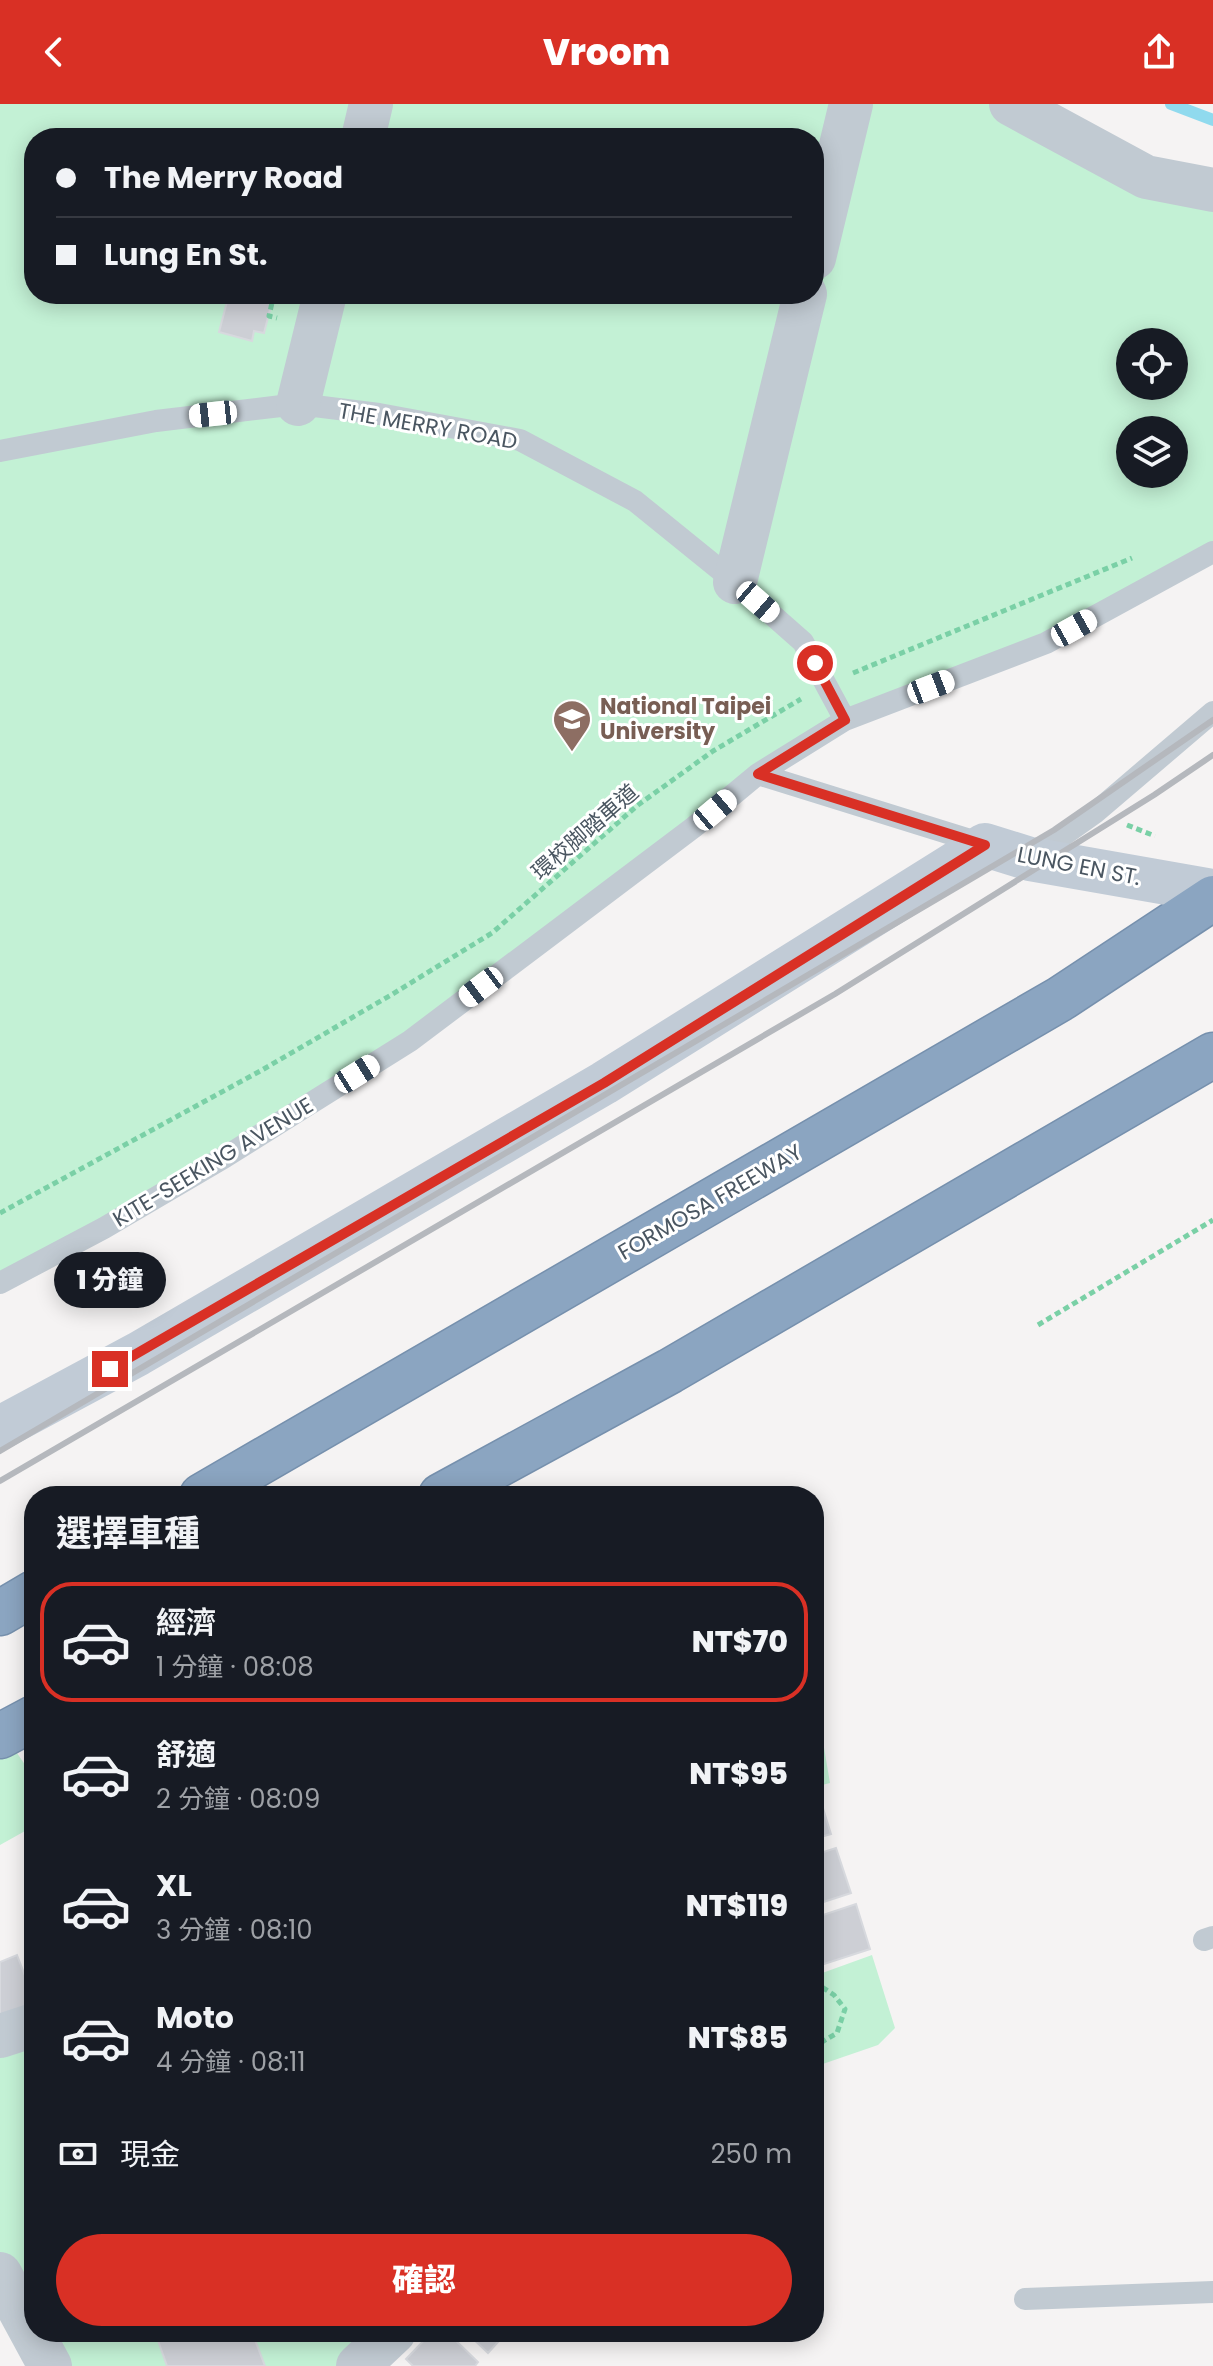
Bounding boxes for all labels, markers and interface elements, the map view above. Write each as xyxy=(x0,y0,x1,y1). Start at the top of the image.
text: Vroom xyxy=(543,27,670,78)
icon: back xyxy=(32,30,76,74)
icon: share xyxy=(1137,30,1181,74)
text: The Merry Road xyxy=(104,156,343,199)
text: Lung En St. xyxy=(104,233,267,276)
map controls xyxy=(1116,328,1188,488)
button: locate xyxy=(1116,328,1188,400)
street label: THE MERRY ROAD xyxy=(336,395,520,457)
car xyxy=(188,400,238,428)
button: layers xyxy=(1116,416,1188,488)
car xyxy=(732,577,784,627)
car xyxy=(1047,606,1101,650)
route start xyxy=(797,645,833,681)
car xyxy=(904,667,958,707)
place label: National Taipei University xyxy=(600,691,771,747)
school or university icon: National Taipei University xyxy=(551,698,593,753)
street label: 環校脚踏車道 xyxy=(525,777,645,887)
car xyxy=(689,785,741,835)
street label: LUNG EN ST. xyxy=(1015,839,1143,893)
car xyxy=(455,963,507,1011)
car xyxy=(330,1051,384,1097)
street label: KITE-SEEKING AVENUE xyxy=(107,1090,319,1234)
street label: FORMOSA FREEWAY xyxy=(612,1137,808,1267)
callout: 1 分鐘 xyxy=(54,1253,166,1309)
text: 1 分鐘 xyxy=(76,1262,144,1298)
route end xyxy=(92,1351,128,1387)
text: 選擇車種 xyxy=(56,1508,200,1559)
text: 經濟 xyxy=(156,1601,216,1644)
icon: car xyxy=(60,1606,132,1678)
text: NT$70 xyxy=(692,1620,788,1663)
text: 1 分鐘 · 08:08 xyxy=(156,1649,314,1685)
text: 舒適 xyxy=(156,1733,216,1776)
icon: car xyxy=(60,1738,132,1810)
text: NT$95 xyxy=(689,1752,788,1795)
text: 2 分鐘 · 08:09 xyxy=(156,1781,320,1817)
text: XL xyxy=(156,1864,192,1907)
icon: car xyxy=(60,1870,132,1942)
text: NT$119 xyxy=(686,1884,788,1927)
text: 3 分鐘 · 08:10 xyxy=(156,1912,313,1948)
text: Moto xyxy=(156,1996,234,2039)
icon: car xyxy=(60,2002,132,2074)
text: NT$85 xyxy=(688,2016,788,2059)
text: 4 分鐘 · 08:11 xyxy=(156,2044,306,2080)
icon: cash xyxy=(56,2132,100,2176)
text: 現金 xyxy=(120,2133,180,2176)
text: 250 m xyxy=(711,2136,792,2172)
button: 確認 xyxy=(56,2234,792,2326)

